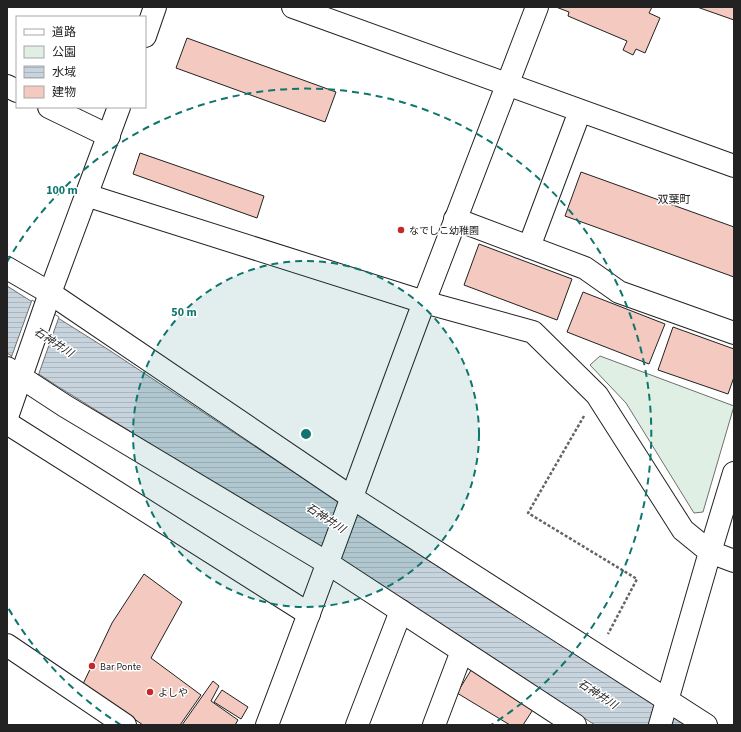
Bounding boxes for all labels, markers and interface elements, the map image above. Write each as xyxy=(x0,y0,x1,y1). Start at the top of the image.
legend xyxy=(16,16,146,108)
text: 道路 xyxy=(52,24,76,41)
text: 公園 xyxy=(52,44,76,61)
text: 水域 xyxy=(52,64,76,81)
text: 建物 xyxy=(52,84,76,101)
text: 100 m xyxy=(46,182,78,199)
district label: 双葉町 xyxy=(658,192,691,207)
place label: なでしこ幼稚園 xyxy=(409,224,479,238)
marker: なでしこ幼稚園 xyxy=(396,225,406,235)
text: 50 m xyxy=(171,304,197,321)
water label: 石神井川 xyxy=(31,324,77,361)
centre of rings xyxy=(299,427,313,441)
water label: 石神井川 xyxy=(303,500,349,537)
place label: Bar Ponte xyxy=(100,660,141,674)
marker: Bar Ponte xyxy=(87,661,97,671)
water label: 石神井川 xyxy=(575,676,621,713)
place label: よしや xyxy=(158,686,188,700)
marker: よしや xyxy=(145,687,155,697)

